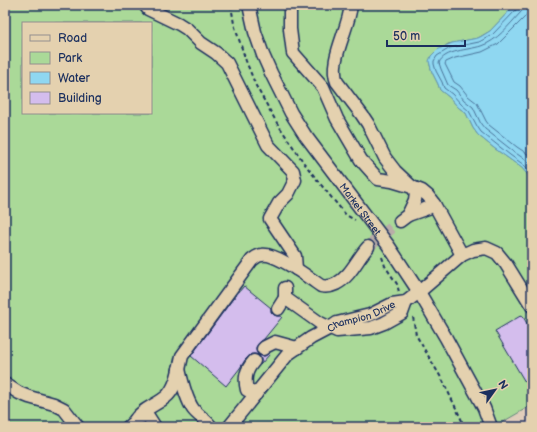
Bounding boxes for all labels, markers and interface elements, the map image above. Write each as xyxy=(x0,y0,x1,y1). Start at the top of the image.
legend xyxy=(22,22,152,114)
scale bar xyxy=(387,22,465,48)
text: 50 m xyxy=(393,29,420,44)
text: Road xyxy=(58,31,87,46)
text: Park xyxy=(58,51,82,66)
text: Water xyxy=(58,71,90,86)
text: Building xyxy=(58,91,102,106)
street label: Market Street xyxy=(337,181,383,238)
street label: Champion Drive xyxy=(325,298,398,335)
north arrow xyxy=(475,370,515,410)
text: N xyxy=(495,378,511,392)

